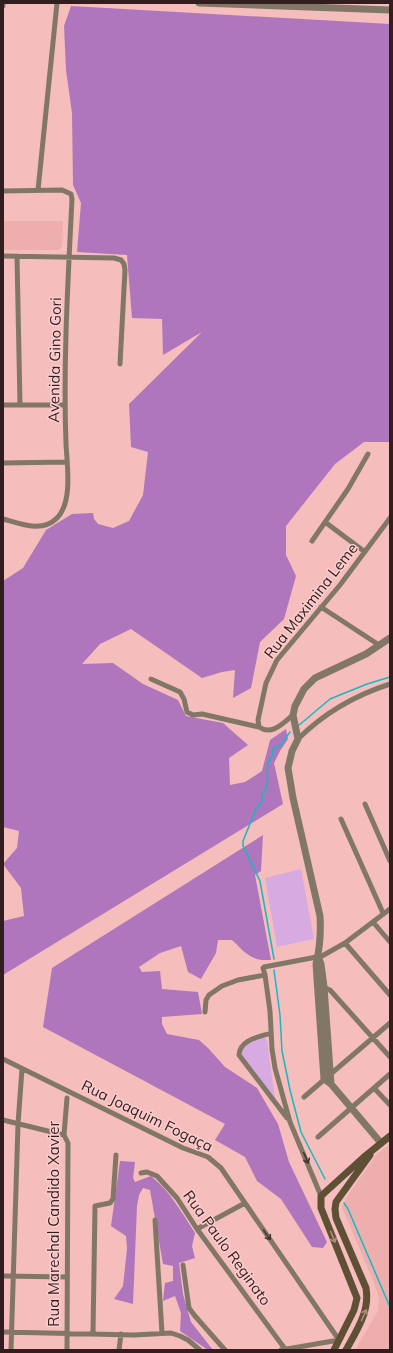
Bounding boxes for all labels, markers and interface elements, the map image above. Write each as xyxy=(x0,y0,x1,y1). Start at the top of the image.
street label: Avenida Gino Gori xyxy=(44,297,65,423)
street label: Rua Maximina Leme xyxy=(260,539,362,662)
street label: Rua Joaquim Fogaça xyxy=(78,1075,216,1156)
street label: Rua Marechal Candido Xavier xyxy=(44,1121,63,1327)
one-way arrow xyxy=(302,1152,310,1164)
street label: Rua Paulo Reginato xyxy=(179,1186,276,1309)
one-way arrow xyxy=(263,1229,271,1240)
one-way arrow xyxy=(330,1231,337,1243)
one-way arrow xyxy=(361,1309,368,1321)

